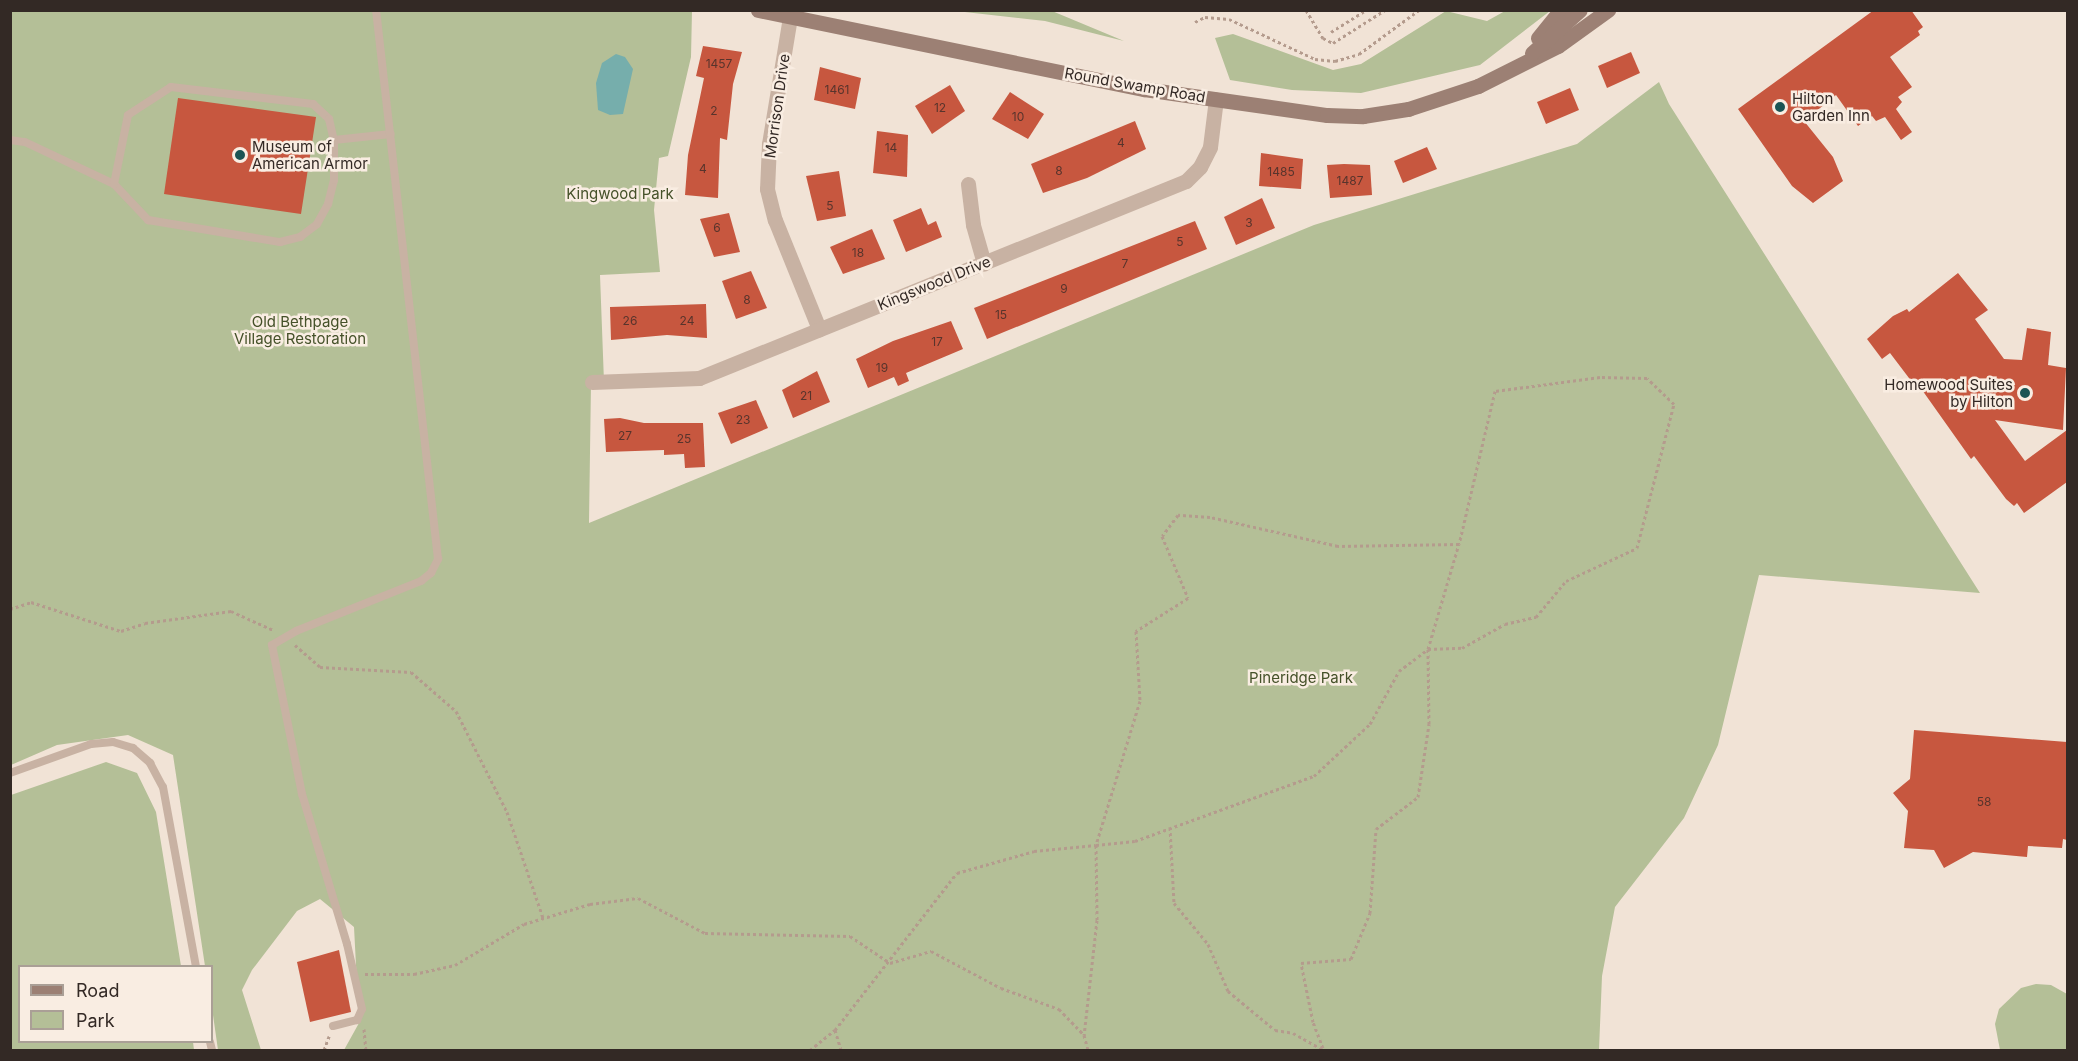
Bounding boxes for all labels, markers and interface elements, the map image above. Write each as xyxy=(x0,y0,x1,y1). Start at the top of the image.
street label: Morrison Drive xyxy=(761,53,793,159)
house number: 1457 xyxy=(706,57,732,71)
street label: Round Swamp Road xyxy=(1063,64,1207,106)
house number: 1461 xyxy=(825,83,849,97)
place label: Hilton Garden Inn xyxy=(1792,89,1870,124)
marker: Hilton Garden Inn xyxy=(1773,100,1787,114)
house number: 12 xyxy=(934,101,946,115)
house number: 2 xyxy=(710,104,718,118)
house number: 10 xyxy=(1012,110,1024,124)
house number: 4 xyxy=(1117,136,1125,150)
place label: Museum of American Armor xyxy=(252,137,368,172)
house number: 14 xyxy=(885,141,897,155)
marker: Museum of American Armor xyxy=(233,148,247,162)
house number: 4 xyxy=(699,162,707,176)
house number: 8 xyxy=(1055,164,1063,178)
house number: 1485 xyxy=(1267,165,1295,179)
house number: 1487 xyxy=(1337,174,1363,188)
park label: Kingwood Park xyxy=(566,185,674,203)
house number: 5 xyxy=(826,199,834,213)
house number: 3 xyxy=(1245,216,1253,230)
house number: 6 xyxy=(713,221,721,235)
house number: 5 xyxy=(1176,235,1184,249)
house number: 18 xyxy=(852,246,864,260)
street label: Kingswood Drive xyxy=(875,252,993,314)
house number: 7 xyxy=(1122,257,1128,271)
house number: 9 xyxy=(1060,282,1068,296)
house number: 8 xyxy=(743,293,751,307)
house number: 15 xyxy=(995,308,1007,322)
park label: Old Bethpage Village Restoration xyxy=(234,312,366,347)
house number: 26 xyxy=(623,314,637,328)
house number: 24 xyxy=(680,314,694,328)
house number: 17 xyxy=(931,335,943,349)
house number: 19 xyxy=(876,361,888,375)
place label: Homewood Suites by Hilton xyxy=(1884,375,2013,410)
marker: Homewood Suites by Hilton xyxy=(2018,386,2032,400)
house number: 21 xyxy=(800,389,812,403)
house number: 23 xyxy=(736,413,750,427)
house number: 27 xyxy=(618,429,632,443)
house number: 25 xyxy=(677,432,691,446)
park label: Pineridge Park xyxy=(1249,669,1353,687)
house number: 58 xyxy=(1977,795,1991,809)
legend xyxy=(18,965,213,1043)
text: Road xyxy=(76,980,119,1001)
text: Park xyxy=(76,1010,115,1031)

